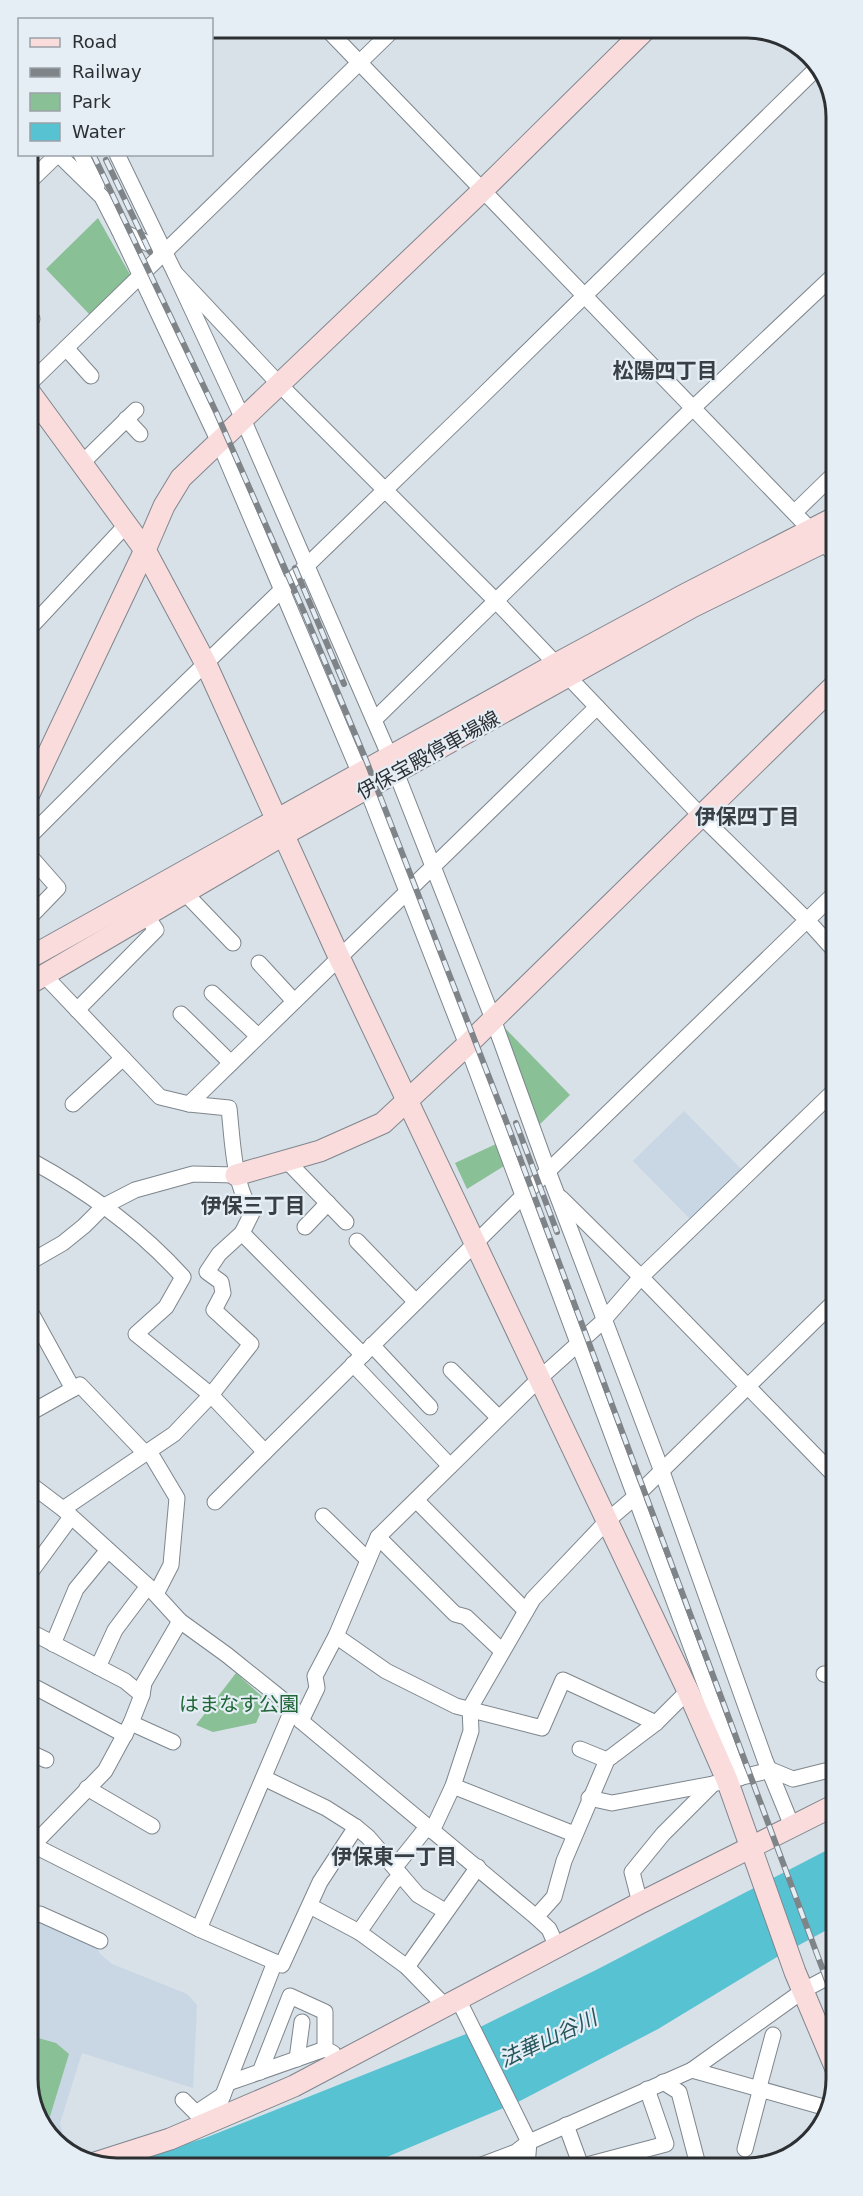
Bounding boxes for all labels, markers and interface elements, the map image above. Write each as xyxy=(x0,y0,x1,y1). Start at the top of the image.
legend xyxy=(18,18,213,156)
text: Road xyxy=(72,31,117,52)
text: Railway xyxy=(72,61,142,82)
text: Park xyxy=(72,91,111,112)
text: Water xyxy=(72,121,126,142)
district label: 松陽四丁目 xyxy=(613,359,718,383)
street label: 伊保宝殿停車場線 xyxy=(352,706,504,804)
district label: 伊保四丁目 xyxy=(695,805,800,829)
district label: 伊保三丁目 xyxy=(201,1194,306,1218)
park label: はまなす公園 xyxy=(179,1692,299,1716)
district label: 伊保東一丁目 xyxy=(331,1845,457,1869)
water label: 法華山谷川 xyxy=(495,2005,602,2072)

